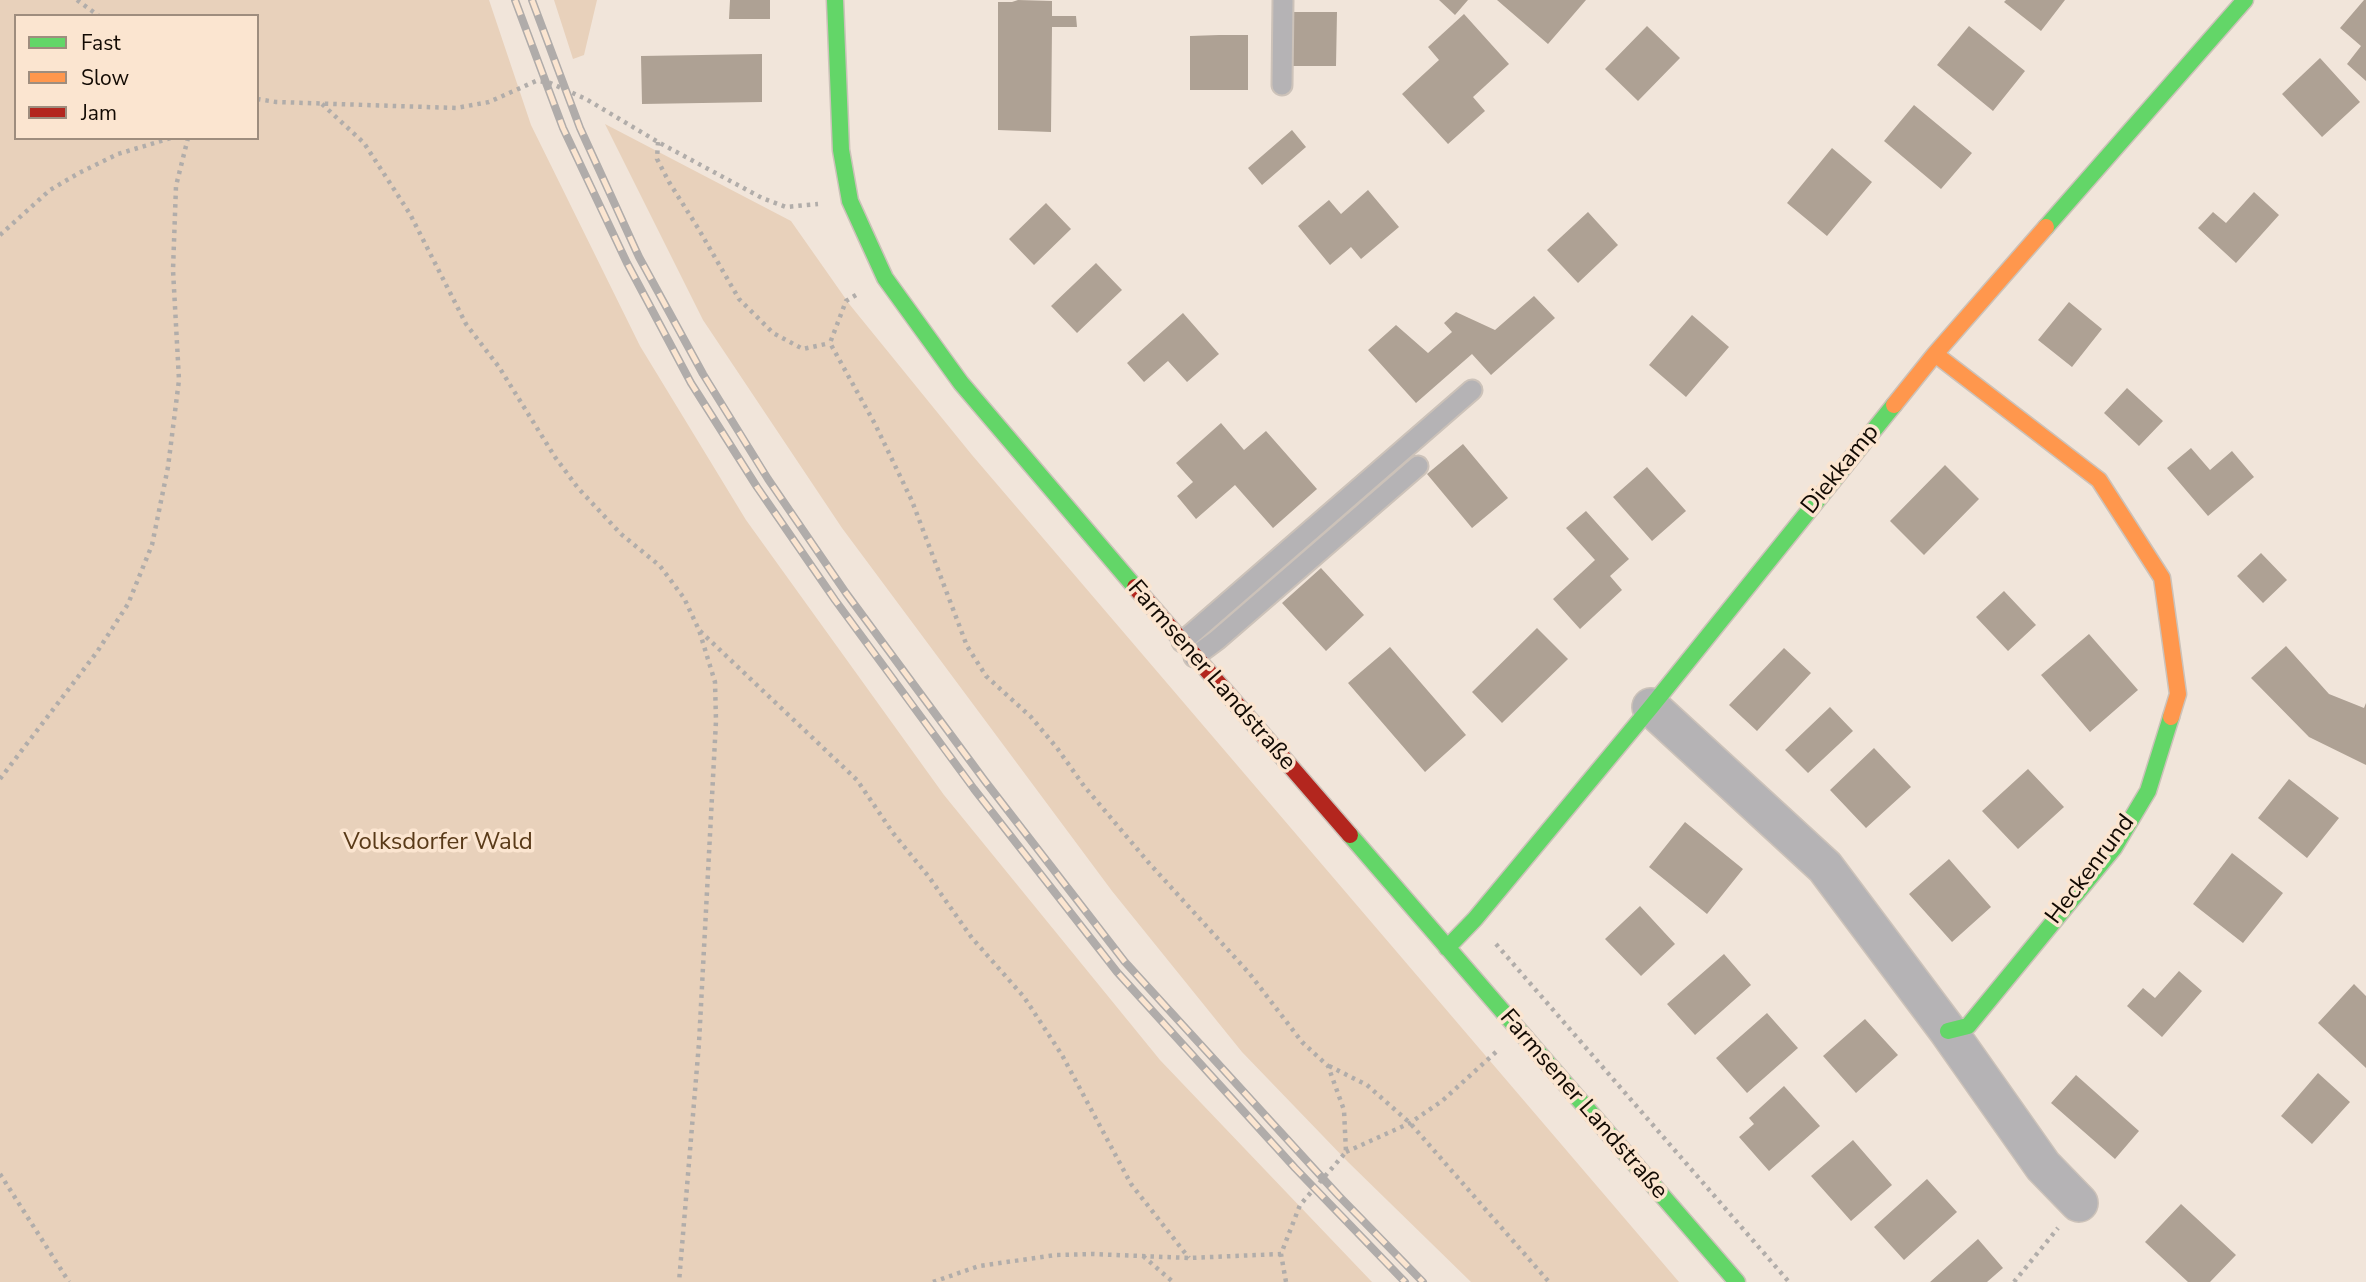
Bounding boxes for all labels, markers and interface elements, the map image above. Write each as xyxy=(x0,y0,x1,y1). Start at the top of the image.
legend xyxy=(14,14,259,140)
text: Fast xyxy=(81,29,121,57)
text: Slow xyxy=(81,64,129,92)
text: Jam xyxy=(81,99,117,127)
street label: Diekkamp xyxy=(1796,419,1886,521)
street label: Farmsener Landstraße xyxy=(1121,575,1301,777)
street label: Heckenrund xyxy=(2040,809,2142,931)
park label: Volksdorfer Wald xyxy=(343,829,533,857)
street label: Farmsener Landstraße xyxy=(1493,1004,1673,1206)

